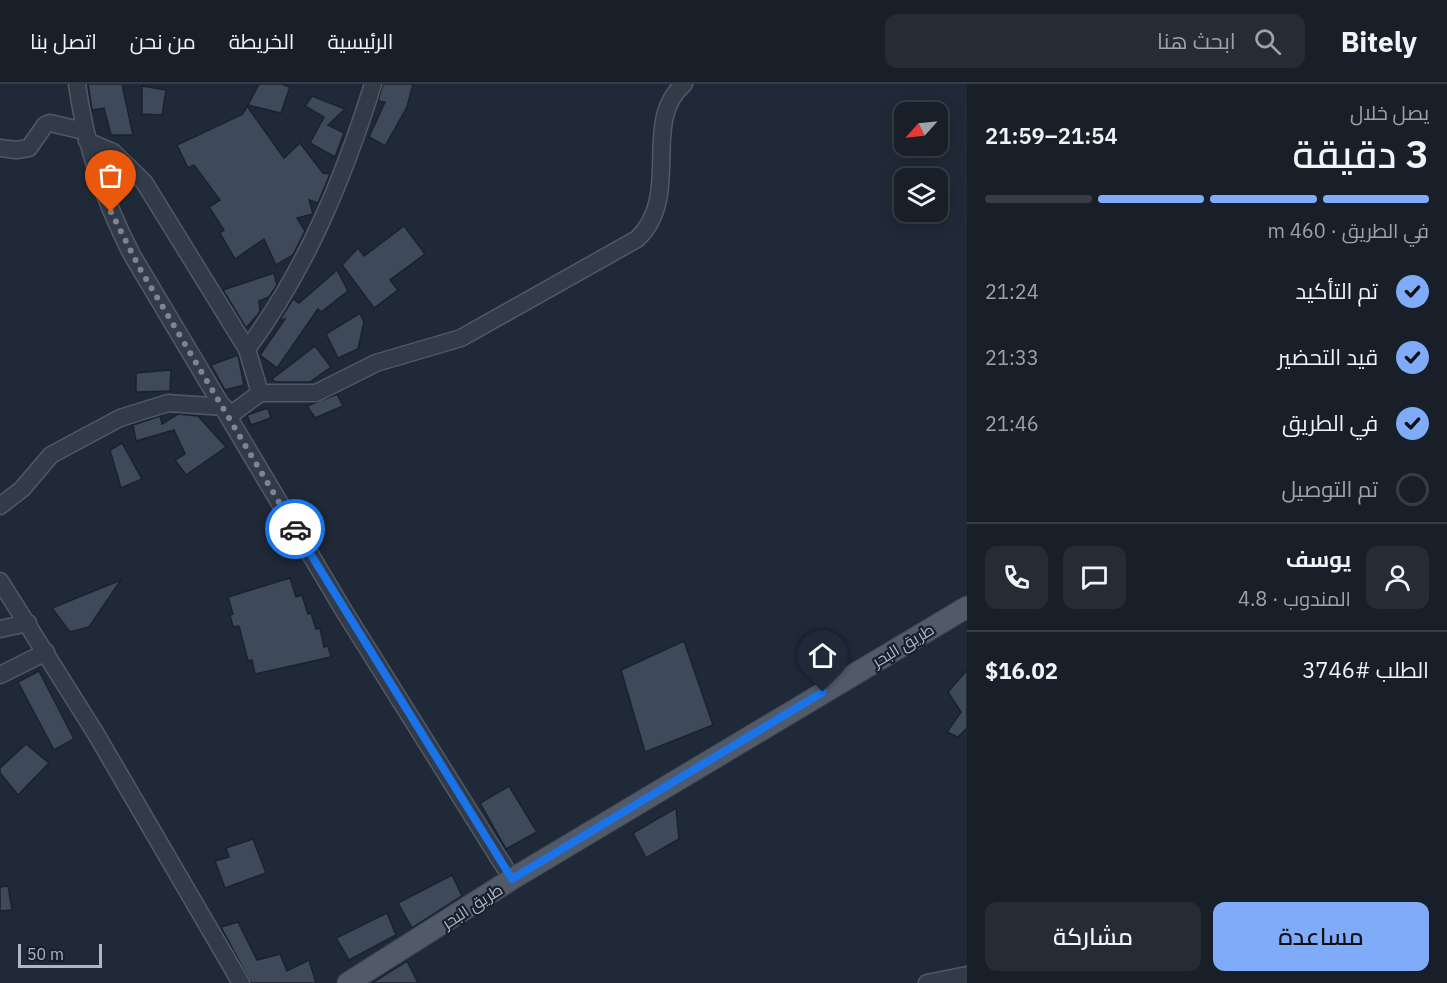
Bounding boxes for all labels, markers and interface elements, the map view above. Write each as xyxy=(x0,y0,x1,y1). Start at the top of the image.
search box xyxy=(885,14,1305,68)
text: Bitely xyxy=(1341,23,1417,60)
icon: search xyxy=(1251,25,1284,58)
text: ابحث هنا xyxy=(1157,26,1236,55)
text: اتصل بنا xyxy=(30,27,97,55)
text: من نحن xyxy=(130,27,196,55)
text: الخريطة xyxy=(229,27,294,55)
text: الرئيسية xyxy=(327,27,393,55)
text: يصل خلال xyxy=(1350,99,1429,126)
north arrow xyxy=(894,102,948,156)
map controls xyxy=(894,102,948,222)
text: 21:54–21:59 xyxy=(985,121,1118,150)
text: 3 دقيقة xyxy=(1293,128,1429,179)
pin xyxy=(85,150,136,212)
icon: bag xyxy=(94,159,127,192)
button: layers xyxy=(894,168,948,222)
text: في الطريق · 460 m xyxy=(1268,217,1429,244)
icon: check xyxy=(1396,275,1429,308)
text: تم التأكيد xyxy=(1296,276,1378,305)
text: 21:24 xyxy=(985,278,1039,305)
icon: check xyxy=(1396,341,1429,374)
text: قيد التحضير xyxy=(1278,342,1378,371)
text: 21:33 xyxy=(985,344,1039,371)
icon: check xyxy=(1396,407,1429,440)
text: في الطريق xyxy=(1282,408,1378,437)
text: 21:46 xyxy=(985,410,1039,437)
text: تم التوصيل xyxy=(1281,474,1378,503)
courier xyxy=(265,499,325,559)
icon: car xyxy=(279,513,312,546)
text: يوسف xyxy=(1286,544,1351,573)
button: phone xyxy=(985,546,1048,609)
button: chat xyxy=(1063,546,1126,609)
button: person xyxy=(1366,546,1429,609)
text: المندوب · 4.8 xyxy=(1238,585,1351,612)
street label: طريق البحر xyxy=(868,619,938,673)
pin xyxy=(797,630,848,692)
icon: home xyxy=(806,639,839,672)
text: الطلب #3746 xyxy=(1302,655,1429,684)
text: $16.02 xyxy=(985,656,1058,685)
street label: طريق البحر xyxy=(437,879,507,934)
button: مشاركة xyxy=(985,902,1201,971)
button: مساعدة xyxy=(1213,902,1429,971)
scale bar xyxy=(18,941,102,968)
text: 50 m xyxy=(27,944,64,964)

